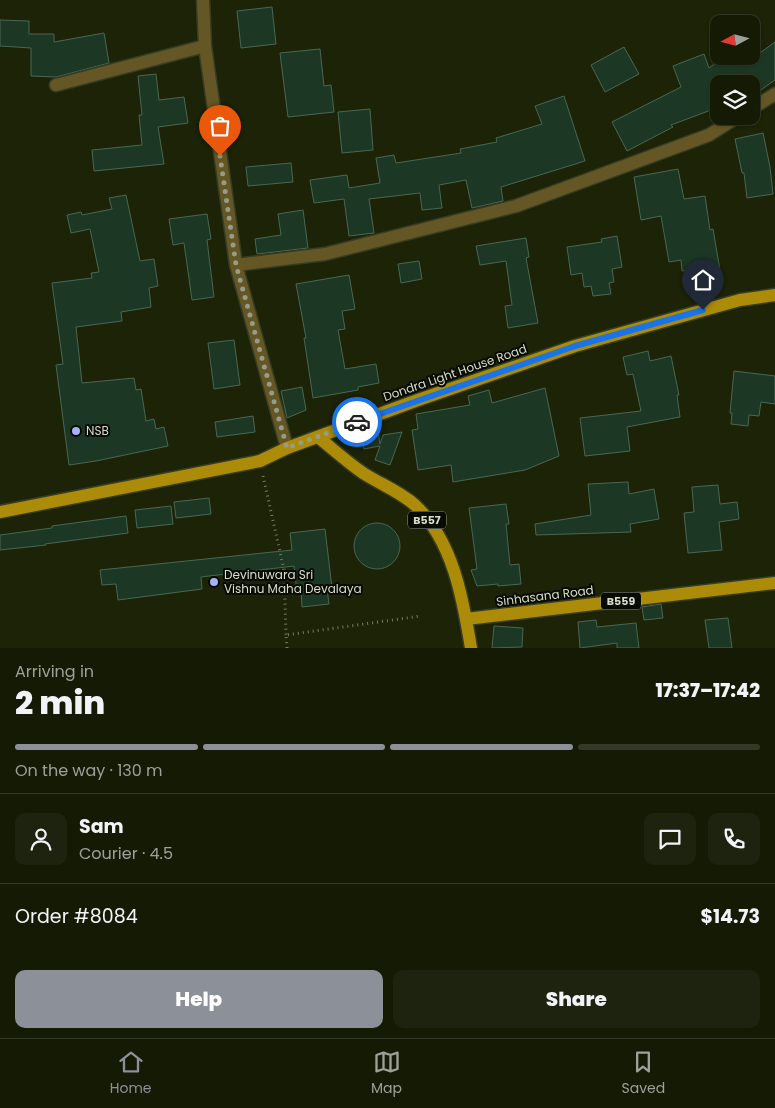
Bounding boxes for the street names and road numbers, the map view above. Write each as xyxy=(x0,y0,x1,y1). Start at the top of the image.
street label: Dondra Light House Road xyxy=(381,340,529,405)
road number: B557 xyxy=(408,512,446,528)
street label: Sinhasana Road xyxy=(495,581,595,610)
road number: B559 xyxy=(601,592,641,610)

